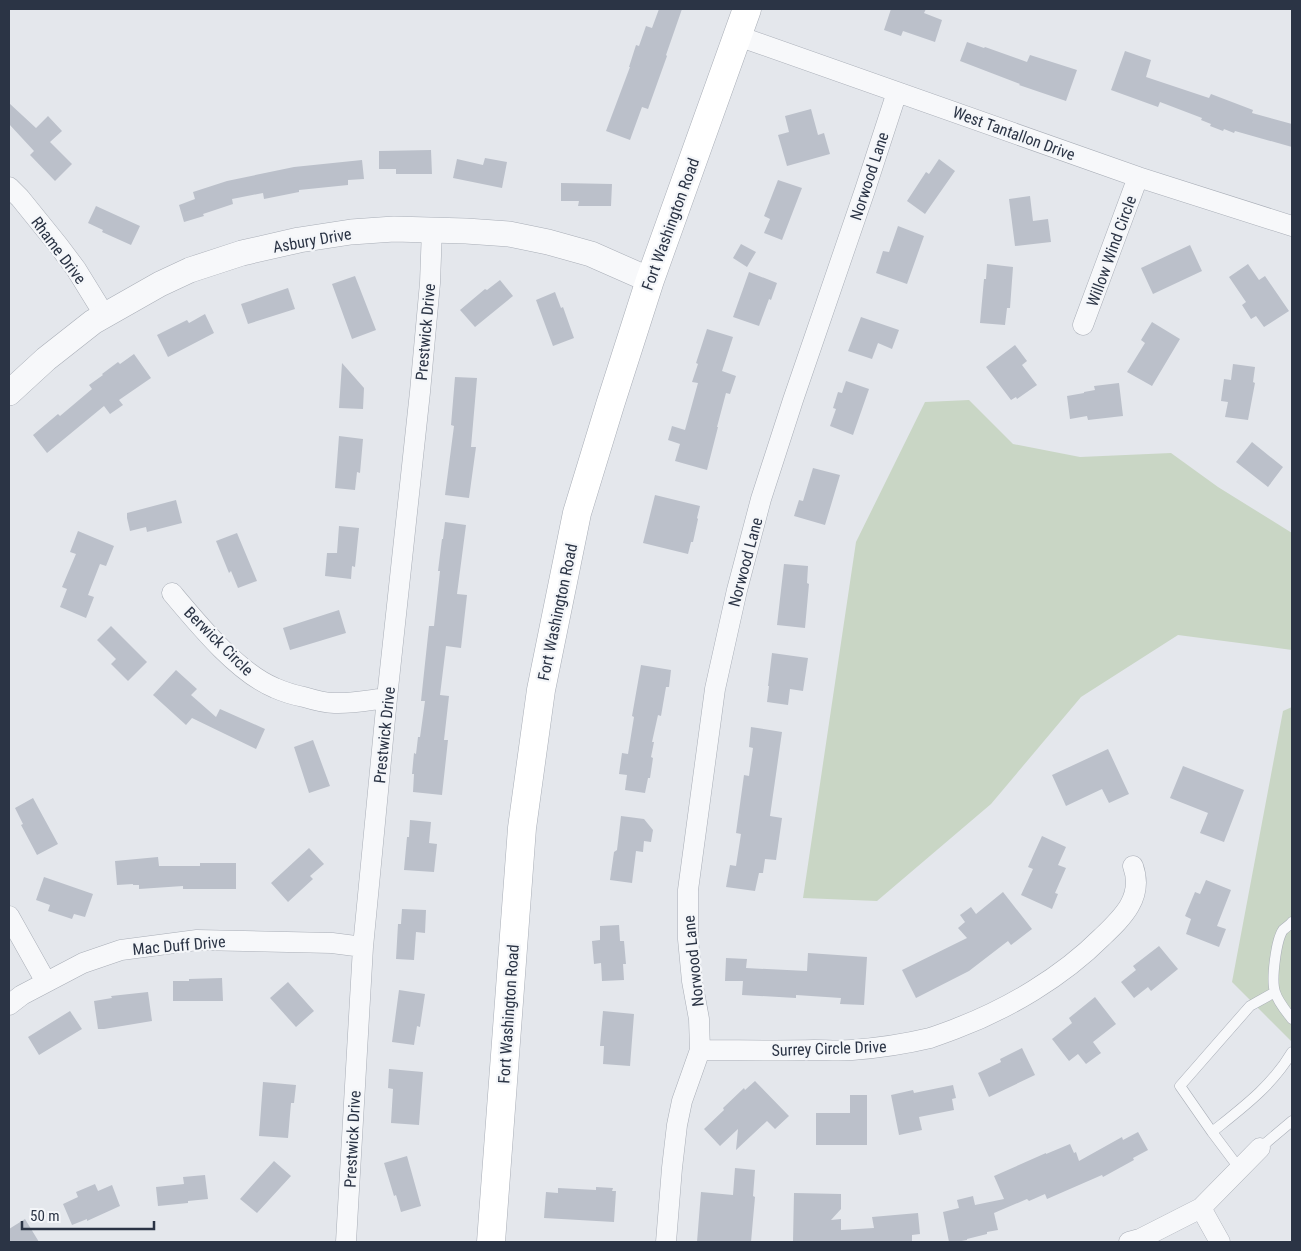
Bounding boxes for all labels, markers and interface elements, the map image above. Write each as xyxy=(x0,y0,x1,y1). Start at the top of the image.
street label: West Tantallon Drive xyxy=(950,103,1078,164)
street label: Norwood Lane xyxy=(846,130,893,223)
street label: Fort Washington Road xyxy=(638,155,703,293)
street label: Willow Wind Circle xyxy=(1083,193,1140,309)
street label: Rhame Drive xyxy=(27,213,90,288)
street label: Asbury Drive xyxy=(271,224,353,257)
street label: Prestwick Drive xyxy=(412,283,439,381)
street label: Norwood Lane xyxy=(724,515,767,609)
street label: Fort Washington Road xyxy=(534,542,581,682)
street label: Berwick Circle xyxy=(180,603,257,680)
street label: Prestwick Drive xyxy=(370,686,399,784)
street label: Norwood Lane xyxy=(679,914,708,1007)
street label: Mac Duff Drive xyxy=(132,932,226,959)
street label: Fort Washington Road xyxy=(494,944,523,1084)
street label: Surrey Circle Drive xyxy=(771,1037,887,1060)
street label: Prestwick Drive xyxy=(340,1090,365,1188)
scale bar xyxy=(22,1198,155,1230)
text: 50 m xyxy=(30,1207,60,1225)

